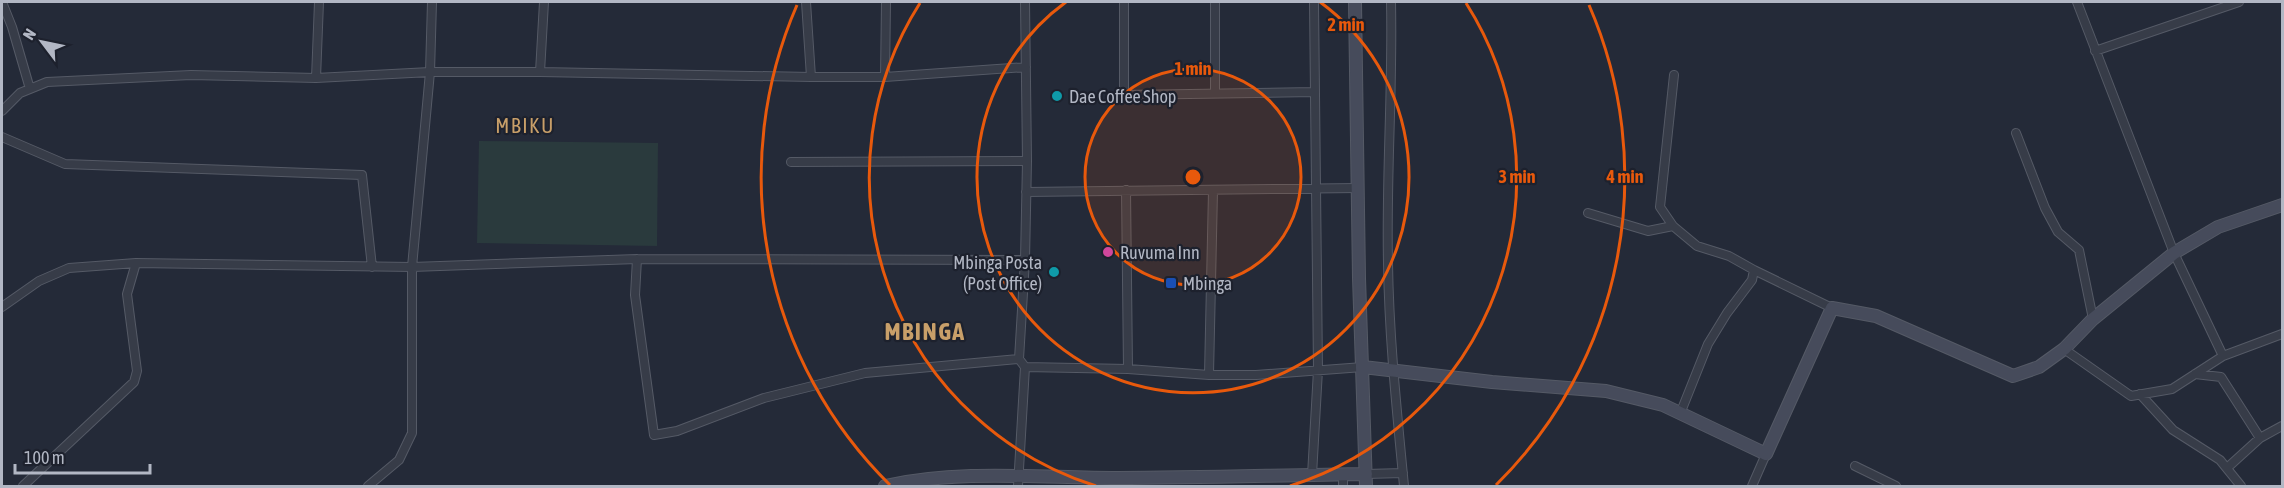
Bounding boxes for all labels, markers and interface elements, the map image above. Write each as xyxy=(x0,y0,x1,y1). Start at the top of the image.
north arrow xyxy=(12,12,72,72)
text: 2 min xyxy=(1328,14,1365,35)
text: N xyxy=(19,25,39,43)
text: 1 min xyxy=(1175,58,1212,79)
place label: Dae Coffee Shop xyxy=(1069,86,1176,107)
marker: Dae Coffee Shop xyxy=(1050,89,1064,103)
district label: MBIKU xyxy=(495,113,555,137)
text: 3 min xyxy=(1499,166,1536,187)
text: 4 min xyxy=(1606,166,1644,187)
centre of rings xyxy=(1183,167,1203,187)
place label: Ruvuma Inn xyxy=(1120,242,1200,263)
marker: Ruvuma Inn xyxy=(1101,245,1115,259)
place label: Mbinga Posta (Post Office) xyxy=(953,252,1042,294)
marker: Mbinga Posta (Post Office) xyxy=(1047,265,1061,279)
place label: Mbinga xyxy=(1183,273,1232,294)
marker: Mbinga xyxy=(1164,276,1178,290)
district label: MBINGA xyxy=(884,318,966,345)
scale bar xyxy=(15,437,150,475)
text: 100 m xyxy=(24,447,65,468)

